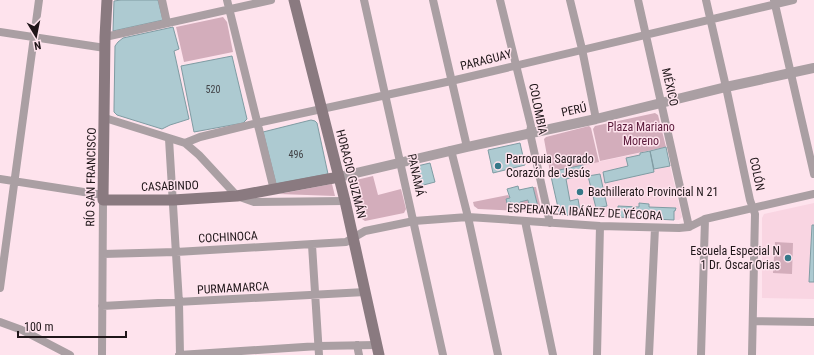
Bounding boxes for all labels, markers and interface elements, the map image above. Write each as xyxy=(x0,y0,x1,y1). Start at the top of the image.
north arrow xyxy=(16,16,56,56)
text: N xyxy=(33,38,42,52)
street label: PARAGUAY xyxy=(459,47,514,73)
street label: MÉXICO xyxy=(659,66,682,107)
street label: COLOMBIA xyxy=(526,82,550,136)
house number: 520 xyxy=(206,84,220,95)
street label: PERÚ xyxy=(560,99,588,120)
park label: Plaza Mariano Moreno xyxy=(607,120,675,148)
street label: RÍO SAN FRANCISCO xyxy=(82,127,99,227)
street label: HORACIO GUZMÁN xyxy=(333,128,370,220)
house number: 496 xyxy=(289,149,303,160)
street label: PANAMÁ xyxy=(405,152,428,198)
place label: Parroquia Sagrado Corazón de Jesús xyxy=(506,152,594,180)
street label: COLÓN xyxy=(747,156,768,192)
marker: Parroquia Sagrado Corazón de Jesús xyxy=(493,161,503,171)
street label: CASABINDO xyxy=(141,178,199,194)
place label: Bachillerato Provincial N 21 xyxy=(588,185,718,199)
marker: Bachillerato Provincial N 21 xyxy=(575,187,585,197)
street label: ESPERANZA IBÁÑEZ DE YÉCORA xyxy=(507,199,663,223)
street label: COCHINOCA xyxy=(198,228,258,246)
place label: Escuela Especial N 1 Dr. Óscar Orias xyxy=(690,244,780,272)
marker: Escuela Especial N 1 Dr. Óscar Orias xyxy=(783,253,793,263)
street label: PURMAMARCA xyxy=(197,279,269,297)
scale bar xyxy=(18,313,126,339)
text: 100 m xyxy=(24,320,54,334)

